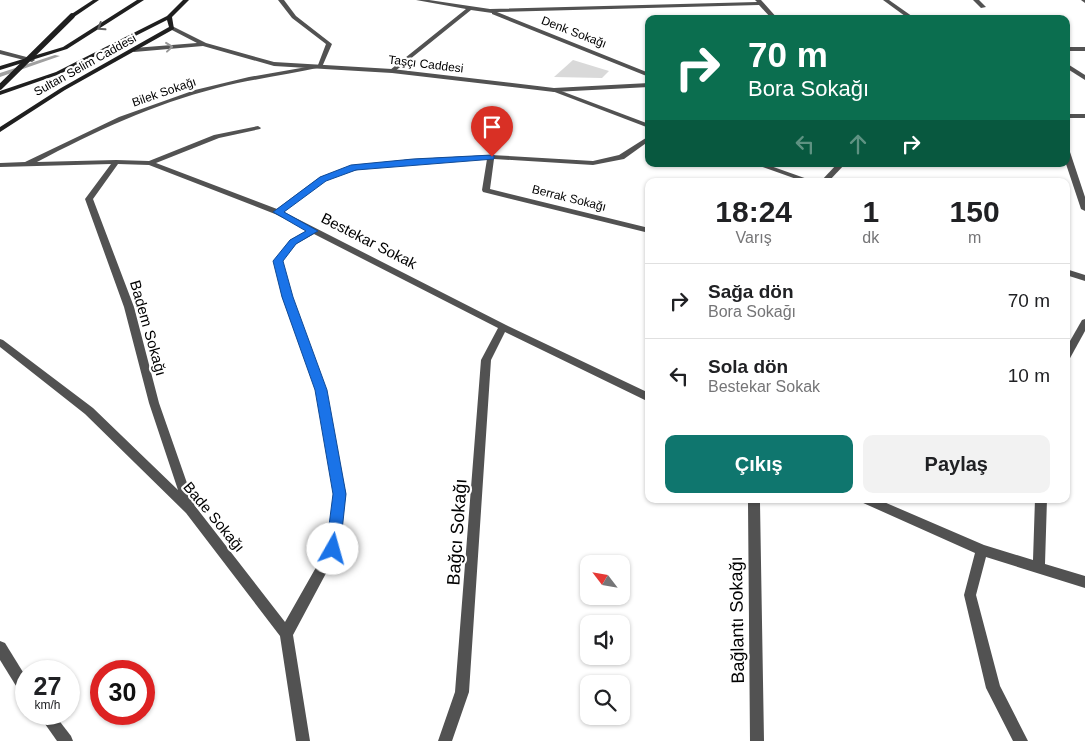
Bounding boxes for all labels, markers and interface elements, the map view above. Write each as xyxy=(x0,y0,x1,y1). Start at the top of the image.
street label: Denk Sokağı xyxy=(539,13,609,51)
one-way arrow xyxy=(97,21,106,31)
street label: Sultan Selim Caddesi xyxy=(31,31,139,99)
icon: right xyxy=(665,35,730,100)
text: 70 m xyxy=(748,35,828,74)
one-way arrow xyxy=(165,42,173,53)
street label: Taşçı Caddesi xyxy=(388,52,464,76)
street label: Bilek Sokağı xyxy=(130,75,198,109)
text: Bora Sokağı xyxy=(748,76,869,101)
pin xyxy=(471,106,513,157)
icon: arrive xyxy=(478,113,506,141)
icon: left xyxy=(791,130,819,158)
icon: ahead xyxy=(844,130,872,158)
icon: right xyxy=(897,130,925,158)
street label: Berrak Sokağı xyxy=(530,182,608,214)
text: 18:24 xyxy=(715,195,792,228)
text: 1 xyxy=(862,195,879,228)
text: 150 xyxy=(950,195,1000,228)
street label: Bestekar Sokak xyxy=(319,209,420,272)
text: Varış xyxy=(736,229,772,246)
text: dk xyxy=(862,229,879,246)
text: m xyxy=(968,229,981,246)
street label: Badem Sokağı xyxy=(127,278,170,378)
text: Sağa dön xyxy=(708,281,794,302)
icon: right xyxy=(665,287,693,315)
text: 70 m xyxy=(1008,290,1050,311)
text: Bora Sokağı xyxy=(708,303,796,320)
text: Sola dön xyxy=(708,356,788,377)
icon: left xyxy=(665,362,693,390)
text: 10 m xyxy=(1008,365,1050,386)
text: Bestekar Sokak xyxy=(708,378,820,395)
button: Çıkış xyxy=(665,435,853,493)
button: Paylaş xyxy=(863,435,1050,493)
street label: Bade Sokağı xyxy=(180,478,249,555)
street label: Bağcı Sokağı xyxy=(443,478,471,586)
position arrow xyxy=(306,522,358,574)
north arrow xyxy=(580,555,630,605)
map controls xyxy=(580,555,630,725)
street label: Bağlantı Sokağı xyxy=(726,556,748,684)
button: sound xyxy=(580,615,630,665)
speed limit sign: 30 xyxy=(90,660,155,725)
text: 27 xyxy=(34,672,61,700)
button: search xyxy=(580,675,630,725)
text: km/h xyxy=(34,698,61,712)

